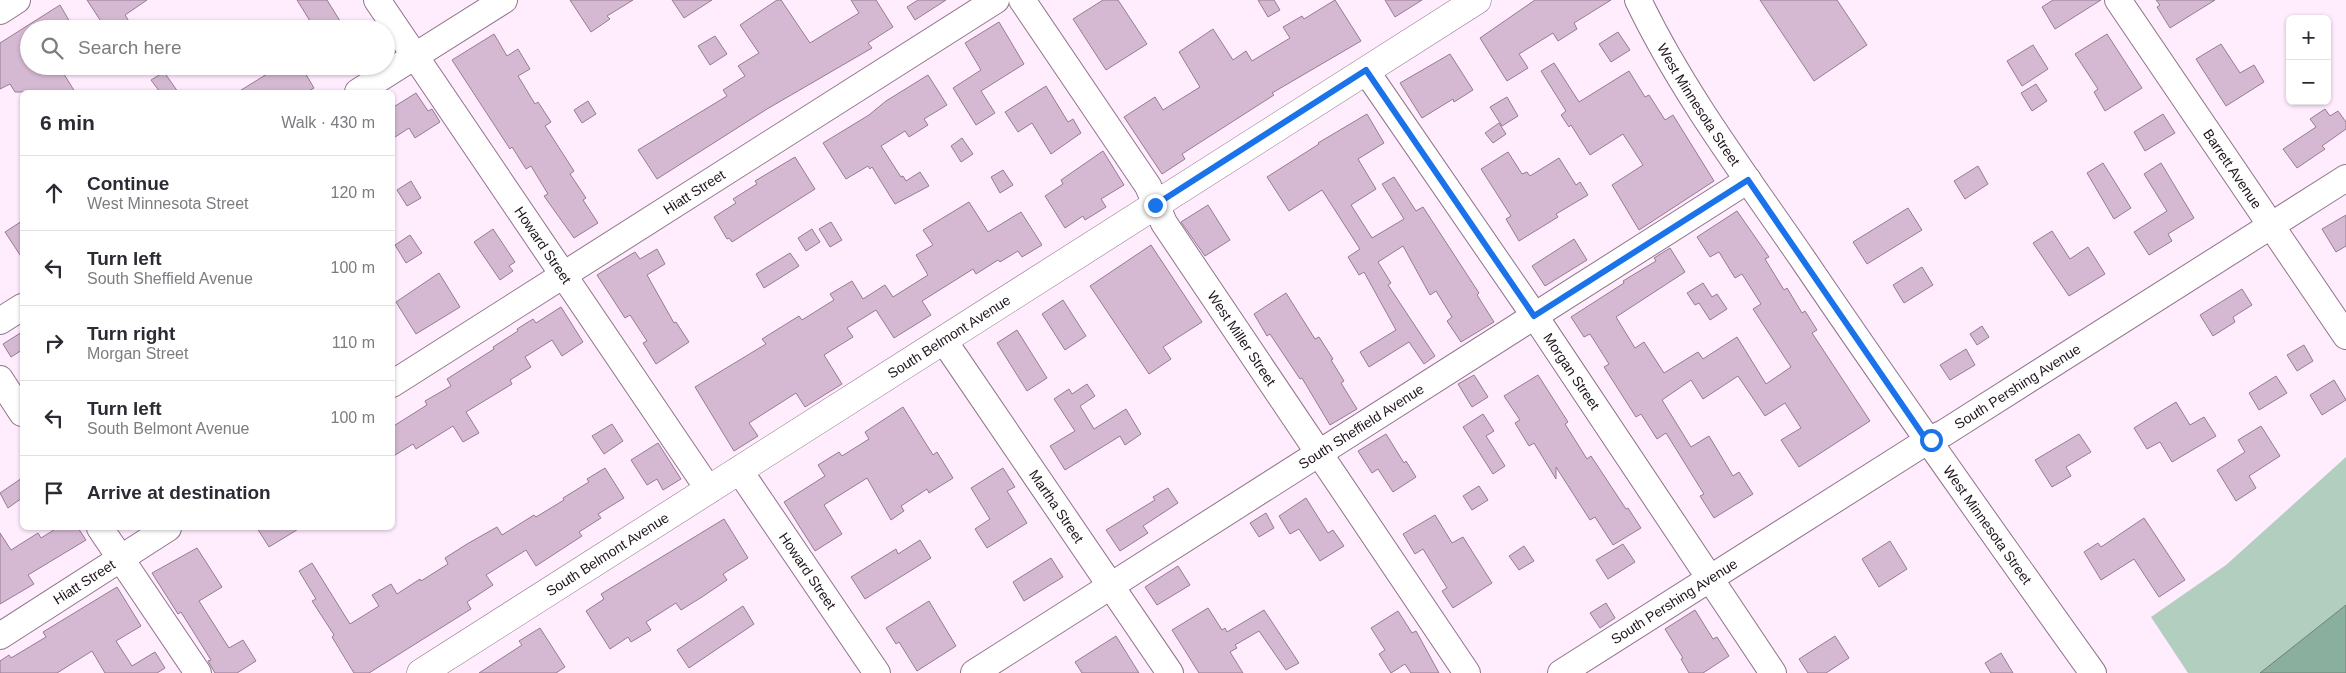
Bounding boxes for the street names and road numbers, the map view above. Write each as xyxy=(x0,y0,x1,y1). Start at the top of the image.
street label: West Minnesota Street xyxy=(1654,41,1743,169)
street label: Barrett Avenue xyxy=(2200,126,2265,212)
street label: Hiatt Street xyxy=(660,166,728,217)
street label: Howard Street xyxy=(511,203,575,287)
street label: West Miller Street xyxy=(1204,288,1279,389)
street label: South Belmont Avenue xyxy=(885,291,1013,382)
street label: Morgan Street xyxy=(1540,330,1603,413)
street label: South Pershing Avenue xyxy=(1951,340,2084,432)
street label: South Sheffield Avenue xyxy=(1296,381,1427,472)
street label: West Minnesota Street xyxy=(1940,462,2035,587)
street label: Martha Street xyxy=(1026,467,1087,546)
street label: South Belmont Avenue xyxy=(543,509,672,599)
street label: Howard Street xyxy=(776,529,839,613)
street label: South Pershing Avenue xyxy=(1608,555,1740,647)
street label: Hiatt Street xyxy=(50,556,118,608)

